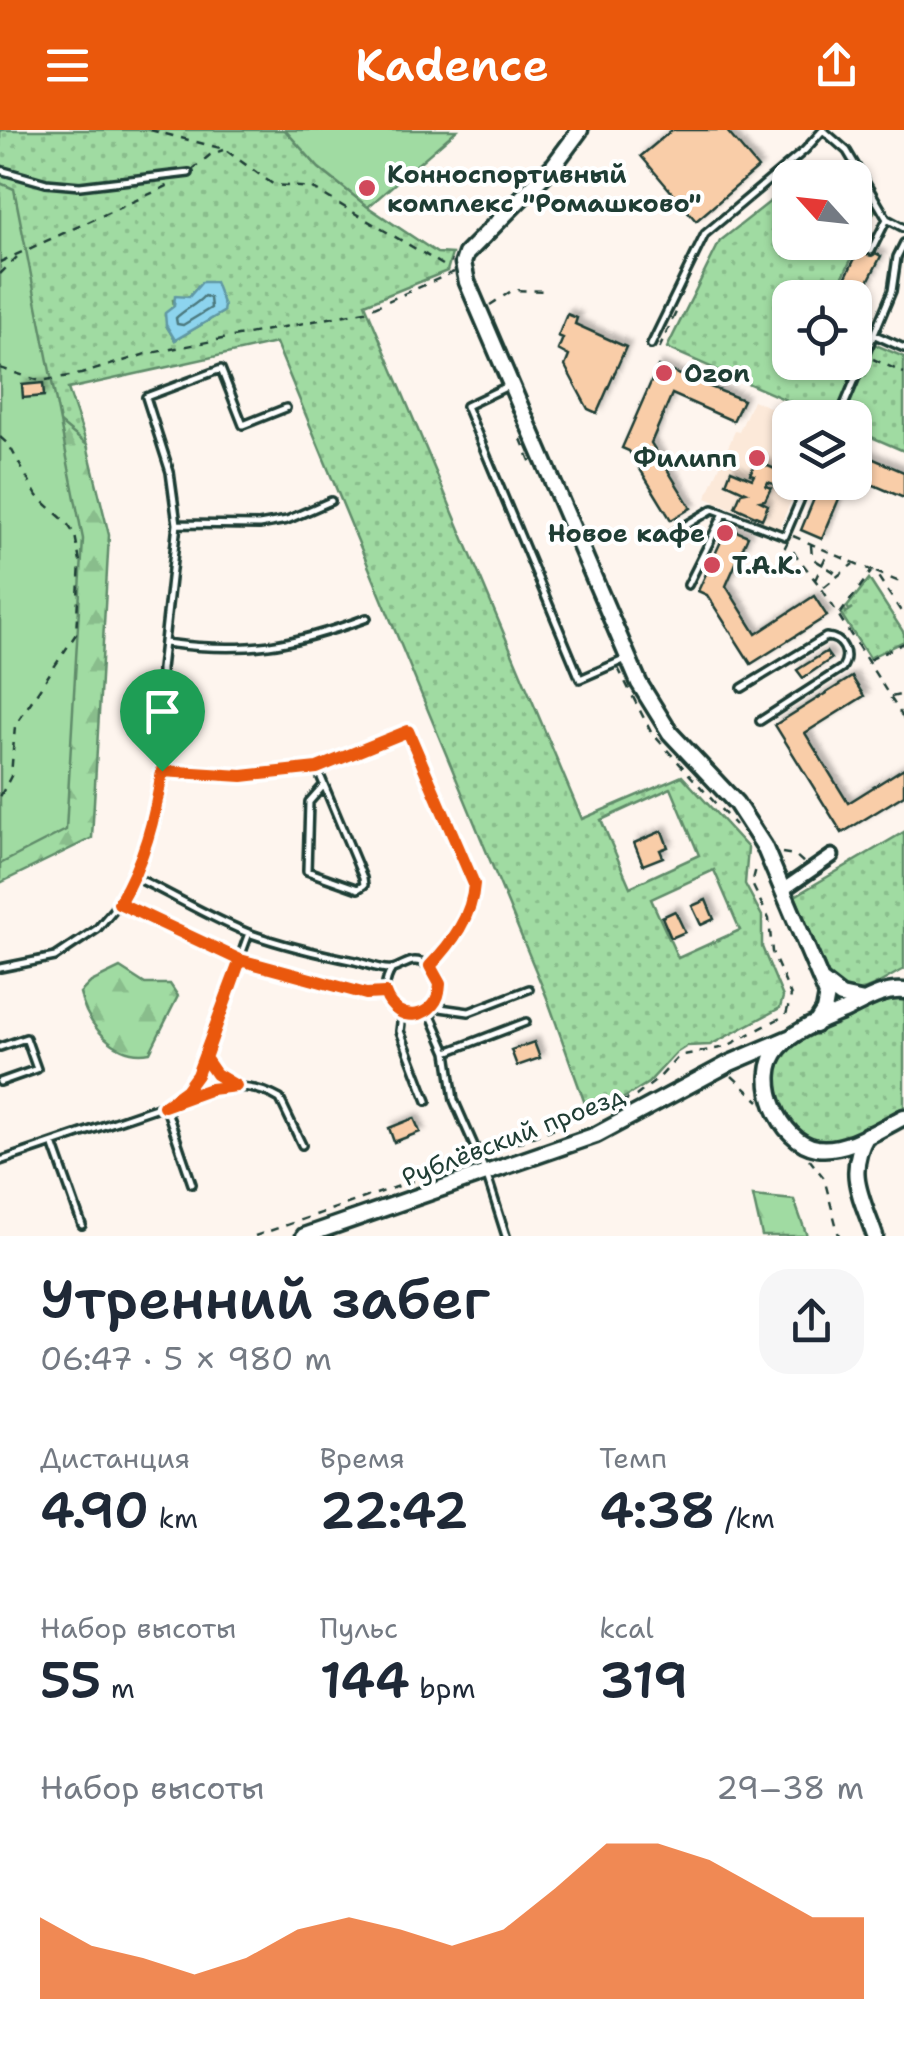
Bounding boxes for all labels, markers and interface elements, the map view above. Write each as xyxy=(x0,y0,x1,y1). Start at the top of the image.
text: Kadence xyxy=(355,35,549,95)
icon: menu xyxy=(40,38,95,93)
icon: share xyxy=(809,38,864,93)
place label: Конноспортивный комплекс "Ромашково" xyxy=(387,157,702,220)
north arrow xyxy=(772,160,872,260)
map controls xyxy=(772,160,872,500)
marker: Конноспортивный комплекс "Ромашково" xyxy=(356,177,378,199)
button: locate xyxy=(772,280,872,380)
place label: Ozon xyxy=(684,356,750,390)
marker: Ozon xyxy=(653,362,675,384)
button: layers xyxy=(772,400,872,500)
place label: Филипп xyxy=(633,441,737,475)
marker: Филипп xyxy=(746,447,768,469)
place label: Новое кафе xyxy=(548,516,705,550)
marker: Новое кафе xyxy=(714,522,736,544)
place label: Т.А.К. xyxy=(732,548,802,582)
marker: Т.А.К. xyxy=(701,554,723,576)
pin xyxy=(120,669,205,772)
icon: arrive xyxy=(135,684,190,739)
street label: Рублёвский проезд xyxy=(397,1078,630,1194)
text: Утренний забег xyxy=(40,1262,490,1336)
button: share xyxy=(759,1269,864,1374)
text: 06:47 · 5 × 980 m xyxy=(40,1337,332,1380)
text: Дистанция xyxy=(40,1439,190,1477)
text: Время xyxy=(320,1439,405,1477)
text: Темп xyxy=(599,1439,667,1477)
text: 4.90 xyxy=(40,1477,149,1544)
text: 22:42 xyxy=(320,1477,468,1544)
text: 4:38 xyxy=(599,1477,715,1544)
text: km xyxy=(149,1499,198,1537)
text: /km xyxy=(715,1499,775,1537)
text: Набор высоты xyxy=(40,1609,236,1647)
text: Пульс xyxy=(320,1609,398,1647)
text: kcal xyxy=(599,1609,654,1647)
text: 55 xyxy=(40,1647,101,1714)
text: 144 xyxy=(320,1647,410,1714)
text: 319 xyxy=(599,1647,688,1714)
text: m xyxy=(101,1669,135,1707)
text: bpm xyxy=(410,1669,476,1707)
text: Набор высоты xyxy=(40,1766,265,1809)
text: 29–38 m xyxy=(716,1766,864,1809)

